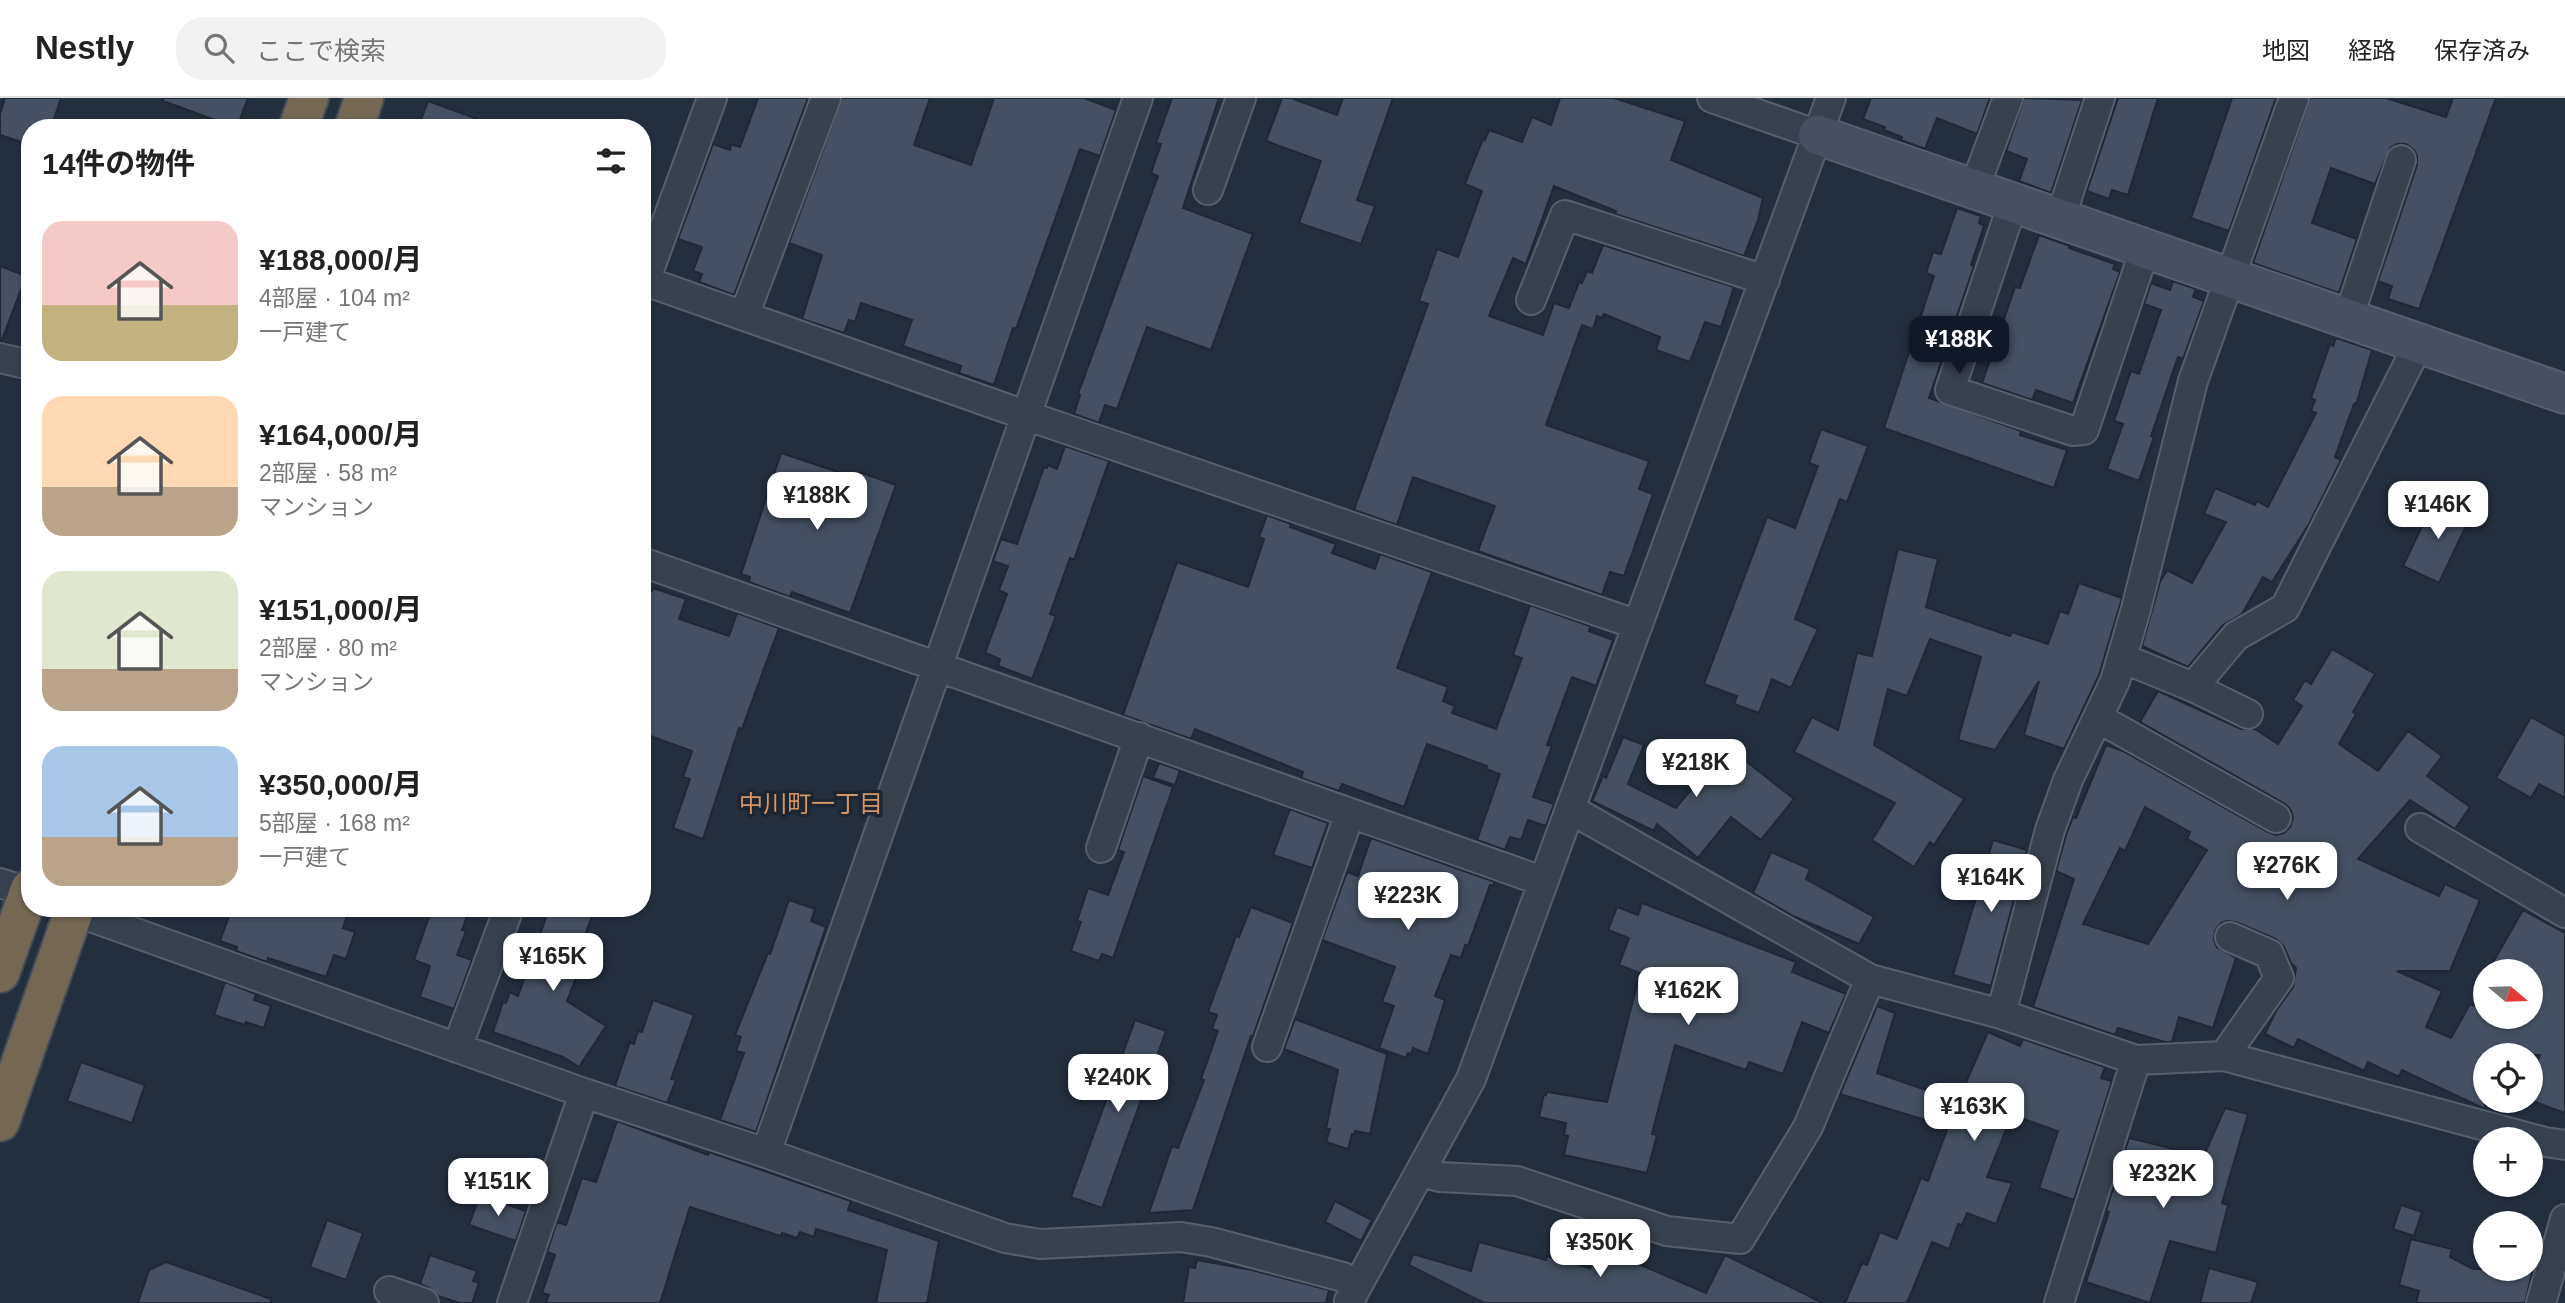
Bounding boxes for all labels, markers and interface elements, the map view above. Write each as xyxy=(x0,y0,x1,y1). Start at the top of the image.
search box xyxy=(176,17,666,80)
text: Nestly xyxy=(35,29,134,66)
icon: search xyxy=(200,29,238,67)
text: ここで検索 xyxy=(256,36,386,66)
text: 地図 xyxy=(2262,37,2310,64)
text: 経路 xyxy=(2348,37,2396,64)
text: 保存済み xyxy=(2434,37,2530,64)
icon: filters xyxy=(592,142,630,180)
text: 14件の物件 xyxy=(42,147,195,180)
text: ¥188,000/月 xyxy=(259,243,422,276)
icon: home xyxy=(98,249,182,333)
text: 4部屋 · 104 m² xyxy=(259,285,410,311)
pin: ¥188K xyxy=(1910,316,2008,376)
text: 一戸建て xyxy=(259,319,351,345)
text: ¥188K xyxy=(1925,326,1993,352)
text: ¥164,000/月 xyxy=(259,418,422,451)
icon: home xyxy=(98,424,182,508)
text: 2部屋 · 58 m² xyxy=(259,460,397,486)
pin: ¥188K xyxy=(768,472,866,532)
text: ¥188K xyxy=(783,482,851,508)
pin: ¥146K xyxy=(2389,482,2487,541)
text: ¥146K xyxy=(2404,491,2472,517)
text: マンション xyxy=(259,494,374,520)
text: ¥151,000/月 xyxy=(259,593,422,626)
icon: home xyxy=(98,599,182,683)
text: 2部屋 · 80 m² xyxy=(259,635,397,661)
text: マンション xyxy=(259,669,374,695)
pin: ¥218K xyxy=(1647,740,1745,799)
text: ¥218K xyxy=(1662,749,1730,775)
text: ¥350,000/月 xyxy=(259,768,422,801)
icon: home xyxy=(98,774,182,858)
district label: 中川町一丁目 xyxy=(739,790,883,817)
text: 5部屋 · 168 m² xyxy=(259,810,410,836)
pin: ¥276K xyxy=(2238,842,2336,902)
text: 一戸建て xyxy=(259,844,351,870)
text: ¥276K xyxy=(2253,852,2321,878)
pin: ¥164K xyxy=(1942,854,2040,914)
text: ¥164K xyxy=(1957,864,2025,890)
pin: ¥223K xyxy=(1359,872,1457,932)
text: ¥223K xyxy=(1374,882,1442,908)
pin: ¥165K xyxy=(504,934,602,993)
text: ¥165K xyxy=(519,943,587,969)
north arrow xyxy=(2473,959,2543,1029)
map controls xyxy=(2473,959,2543,1281)
pin: ¥162K xyxy=(1639,968,1737,1027)
text: ¥162K xyxy=(1654,977,1722,1003)
button: locate xyxy=(2473,1043,2543,1113)
pin: ¥240K xyxy=(1069,1054,1167,1114)
text: ¥240K xyxy=(1084,1064,1152,1090)
pin: ¥163K xyxy=(1925,1084,2023,1143)
text: ¥163K xyxy=(1940,1093,2008,1119)
button: + xyxy=(2473,1127,2543,1197)
pin: ¥232K xyxy=(2114,1150,2212,1210)
pin: ¥151K xyxy=(449,1158,547,1218)
text: ¥232K xyxy=(2129,1160,2197,1186)
text: ¥151K xyxy=(464,1168,532,1194)
button: − xyxy=(2473,1211,2543,1281)
pin: ¥350K xyxy=(1551,1220,1649,1279)
text: ¥350K xyxy=(1566,1229,1634,1255)

